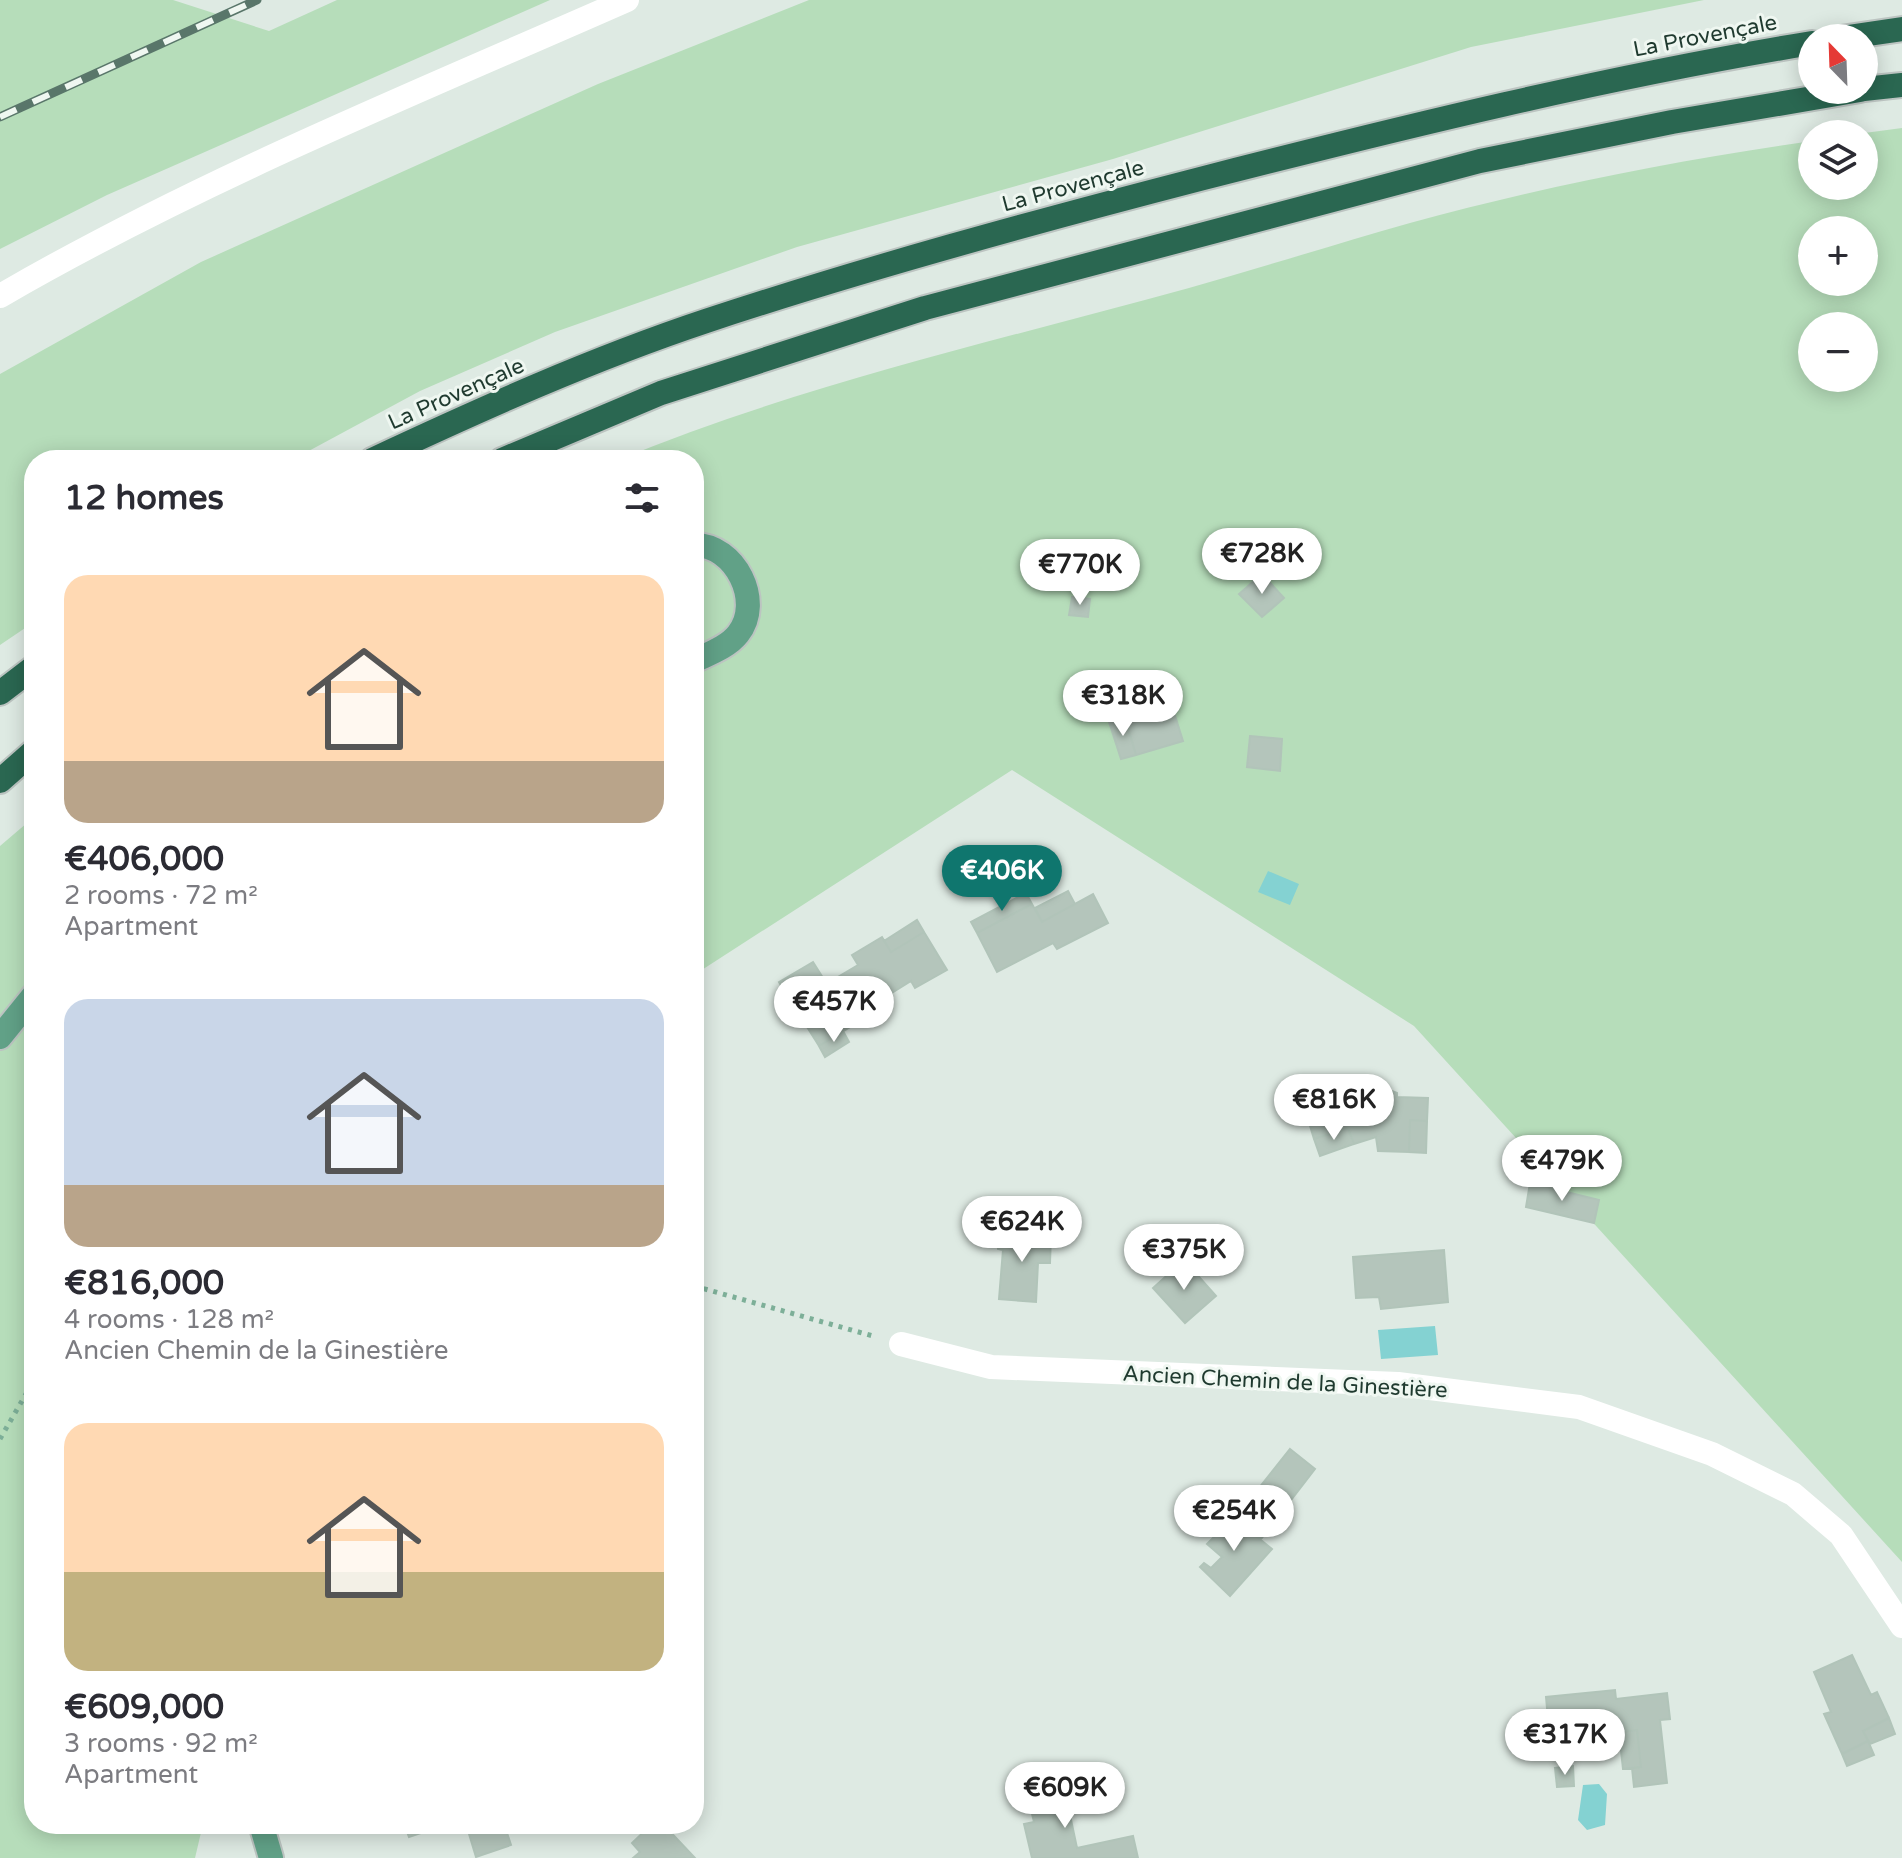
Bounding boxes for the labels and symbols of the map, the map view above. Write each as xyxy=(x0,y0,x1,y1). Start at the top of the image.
street label: La Provençale xyxy=(1631,9,1779,63)
north arrow xyxy=(1798,24,1878,104)
street label: La Provençale xyxy=(999,155,1147,217)
street label: La Provençale xyxy=(384,352,528,436)
pin: €728K xyxy=(1206,528,1318,596)
pin: €770K xyxy=(1024,539,1136,607)
pin: €318K xyxy=(1067,670,1179,738)
pin: €406K xyxy=(946,845,1058,913)
pin: €457K xyxy=(778,976,890,1044)
pin: €816K xyxy=(1278,1074,1390,1142)
pin: €479K xyxy=(1506,1135,1618,1203)
pin: €624K xyxy=(966,1196,1078,1264)
pin: €375K xyxy=(1128,1224,1240,1292)
street label: Ancien Chemin de la Ginestière xyxy=(1122,1361,1448,1403)
pin: €254K xyxy=(1178,1485,1290,1553)
pin: €317K xyxy=(1509,1709,1621,1777)
pin: €609K xyxy=(1009,1762,1121,1830)

